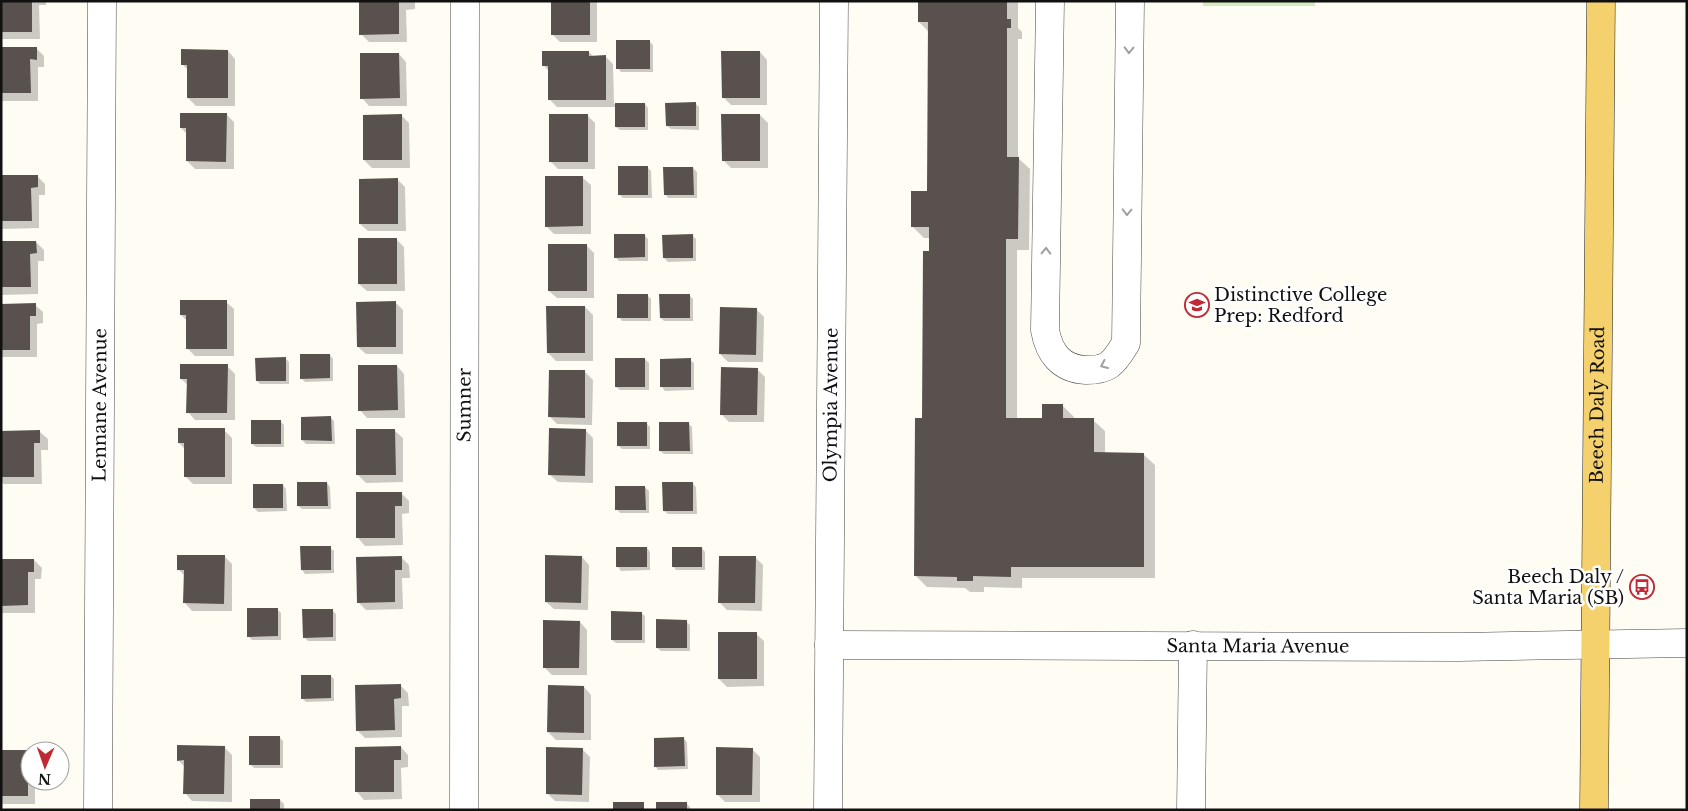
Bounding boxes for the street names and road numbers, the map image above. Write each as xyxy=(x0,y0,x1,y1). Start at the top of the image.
street label: Beech Daly Road xyxy=(1586,326,1609,484)
street label: Lennane Avenue xyxy=(89,328,111,482)
street label: Olympia Avenue xyxy=(819,328,843,482)
street label: Sumner xyxy=(453,367,476,442)
street label: Santa Maria Avenue xyxy=(1166,635,1350,658)

